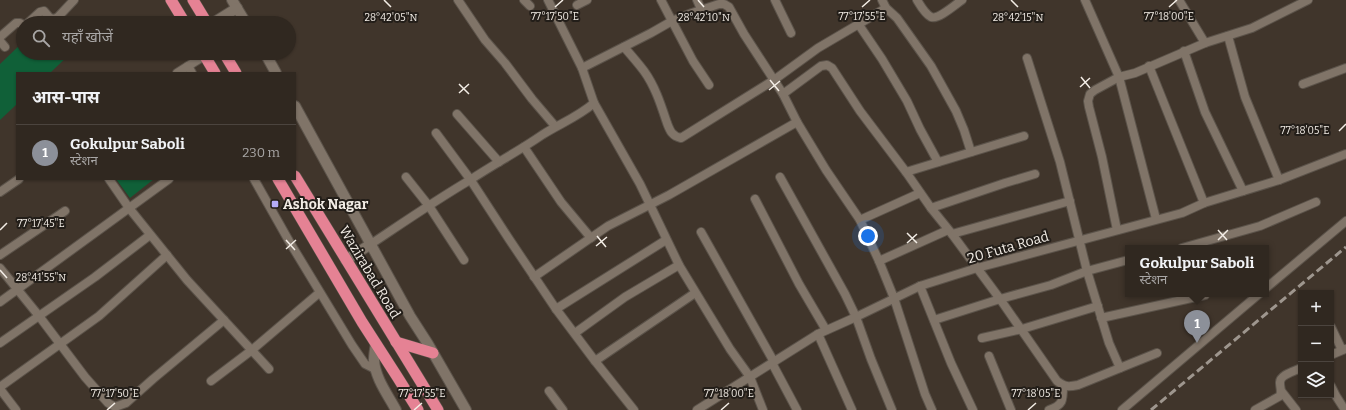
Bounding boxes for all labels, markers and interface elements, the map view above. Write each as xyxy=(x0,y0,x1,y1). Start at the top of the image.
text: 77°17'50"E xyxy=(531,11,579,23)
text: 77°17'55"E xyxy=(839,11,885,23)
text: 77°18'00"E xyxy=(1144,11,1194,23)
text: 28°42'05"N xyxy=(364,12,418,24)
text: 28°42'10"N xyxy=(678,12,730,24)
text: 28°42'15"N xyxy=(993,12,1043,24)
search box xyxy=(16,16,296,60)
icon: search xyxy=(30,27,52,49)
text: यहाँ खोजें xyxy=(62,28,113,46)
text: आस-पास xyxy=(32,87,100,108)
text: 77°18'05"E xyxy=(1281,125,1329,137)
text: Gokulpur Saboli xyxy=(70,135,185,153)
text: 1 xyxy=(42,145,48,160)
text: 230 m xyxy=(242,145,280,160)
text: स्टेशन xyxy=(70,153,98,168)
place label: Ashok Nagar xyxy=(283,196,369,213)
marker: Ashok Nagar xyxy=(270,199,280,209)
text: 77°17'45"E xyxy=(17,218,65,230)
street label: Wazirabad Road xyxy=(335,223,404,322)
your location xyxy=(858,226,878,246)
street label: 20 Futa Road xyxy=(965,228,1051,267)
popup xyxy=(1125,245,1269,297)
text: Gokulpur Saboli xyxy=(1140,254,1254,272)
text: 28°41'55"N xyxy=(16,272,66,284)
text: स्टेशन xyxy=(1140,272,1167,287)
map controls xyxy=(1298,290,1334,398)
button: + xyxy=(1298,290,1334,326)
pin: 1 xyxy=(1184,310,1210,343)
button: − xyxy=(1298,326,1334,362)
button: layers xyxy=(1298,362,1334,398)
text: 77°17'50"E xyxy=(91,388,139,400)
text: 77°17'55"E xyxy=(399,388,445,400)
text: 77°18'00"E xyxy=(704,388,754,400)
text: 77°18'05"E xyxy=(1012,388,1060,400)

